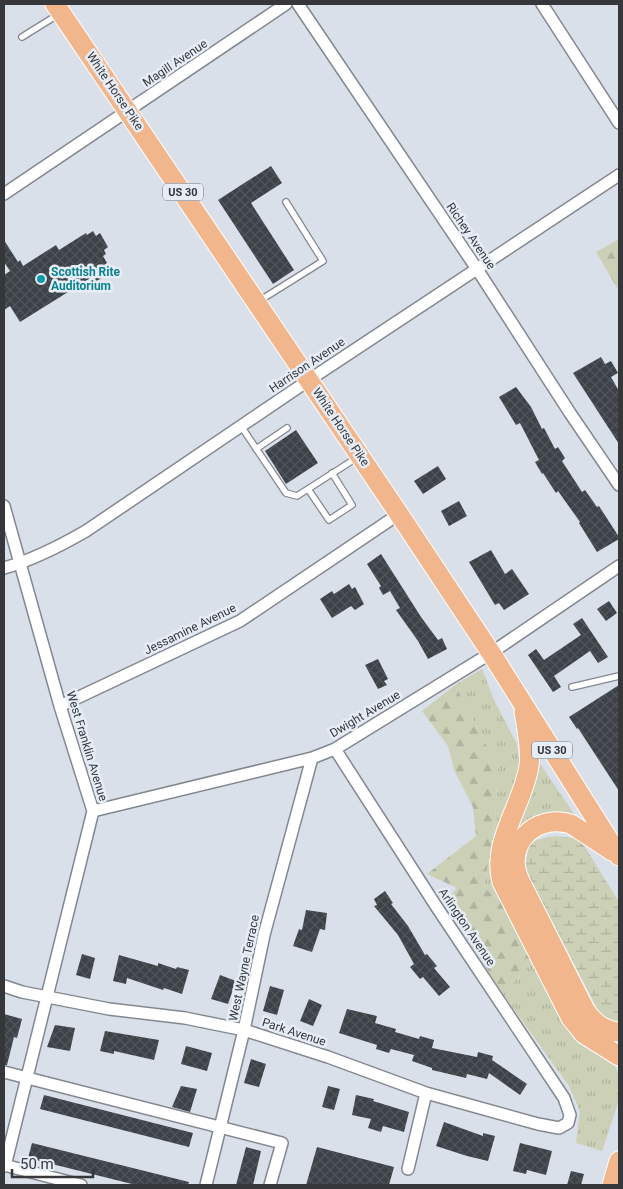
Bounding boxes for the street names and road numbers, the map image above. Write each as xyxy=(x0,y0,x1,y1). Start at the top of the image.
street label: Magill Avenue xyxy=(140,36,210,90)
street label: White Horse Pike xyxy=(84,49,146,133)
road number: US 30 xyxy=(163,183,203,200)
street label: Richey Avenue xyxy=(444,200,498,272)
street label: Harrison Avenue xyxy=(267,335,347,395)
street label: White Horse Pike xyxy=(310,385,372,469)
street label: Jessamine Avenue xyxy=(142,601,238,657)
street label: Dwight Avenue xyxy=(327,688,403,740)
street label: West Franklin Avenue xyxy=(64,689,110,803)
road number: US 30 xyxy=(532,742,572,758)
street label: Arlington Avenue xyxy=(436,886,498,968)
street label: West Wayne Terrace xyxy=(226,914,262,1022)
street label: Park Avenue xyxy=(260,1015,328,1049)

